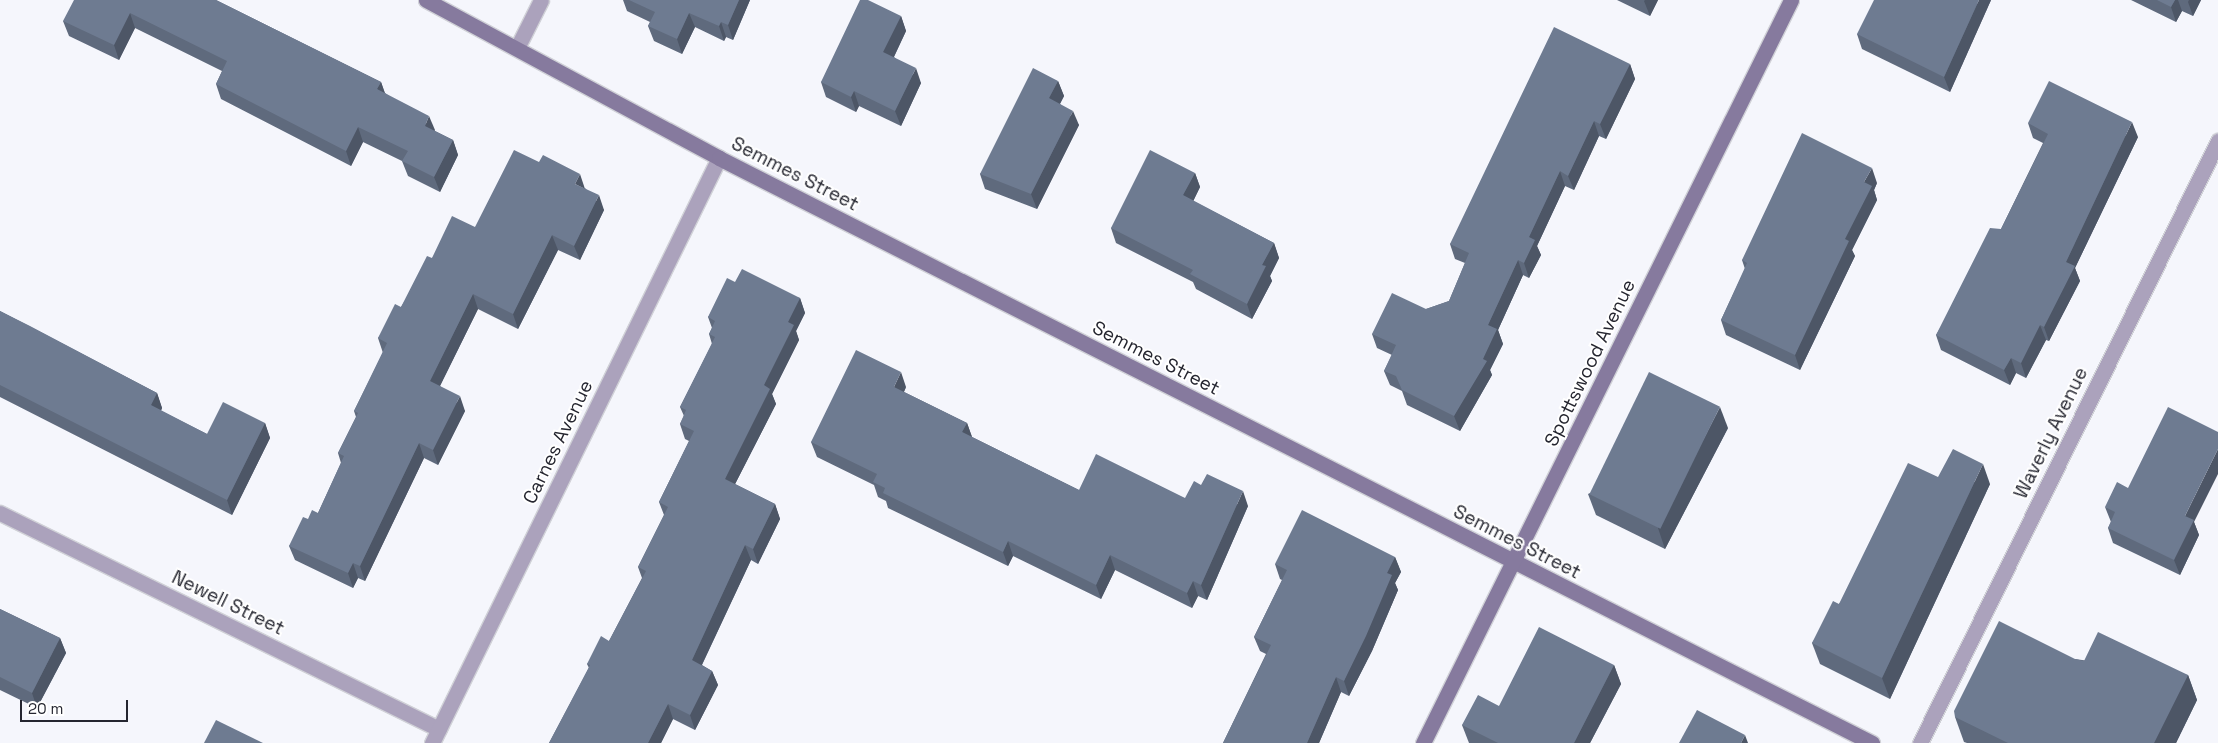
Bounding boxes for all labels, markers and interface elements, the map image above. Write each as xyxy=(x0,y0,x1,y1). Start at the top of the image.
street label: Semmes Street xyxy=(728,132,862,216)
street label: Spottswood Avenue xyxy=(1540,276,1640,450)
street label: Semmes Street xyxy=(1089,316,1223,400)
street label: Waverly Avenue xyxy=(2009,364,2093,502)
street label: Carnes Avenue xyxy=(518,376,598,508)
street label: Semmes Street xyxy=(1450,500,1584,584)
street label: Newell Street xyxy=(168,566,288,640)
scale bar xyxy=(22,690,130,722)
text: 20 m xyxy=(28,699,63,718)

